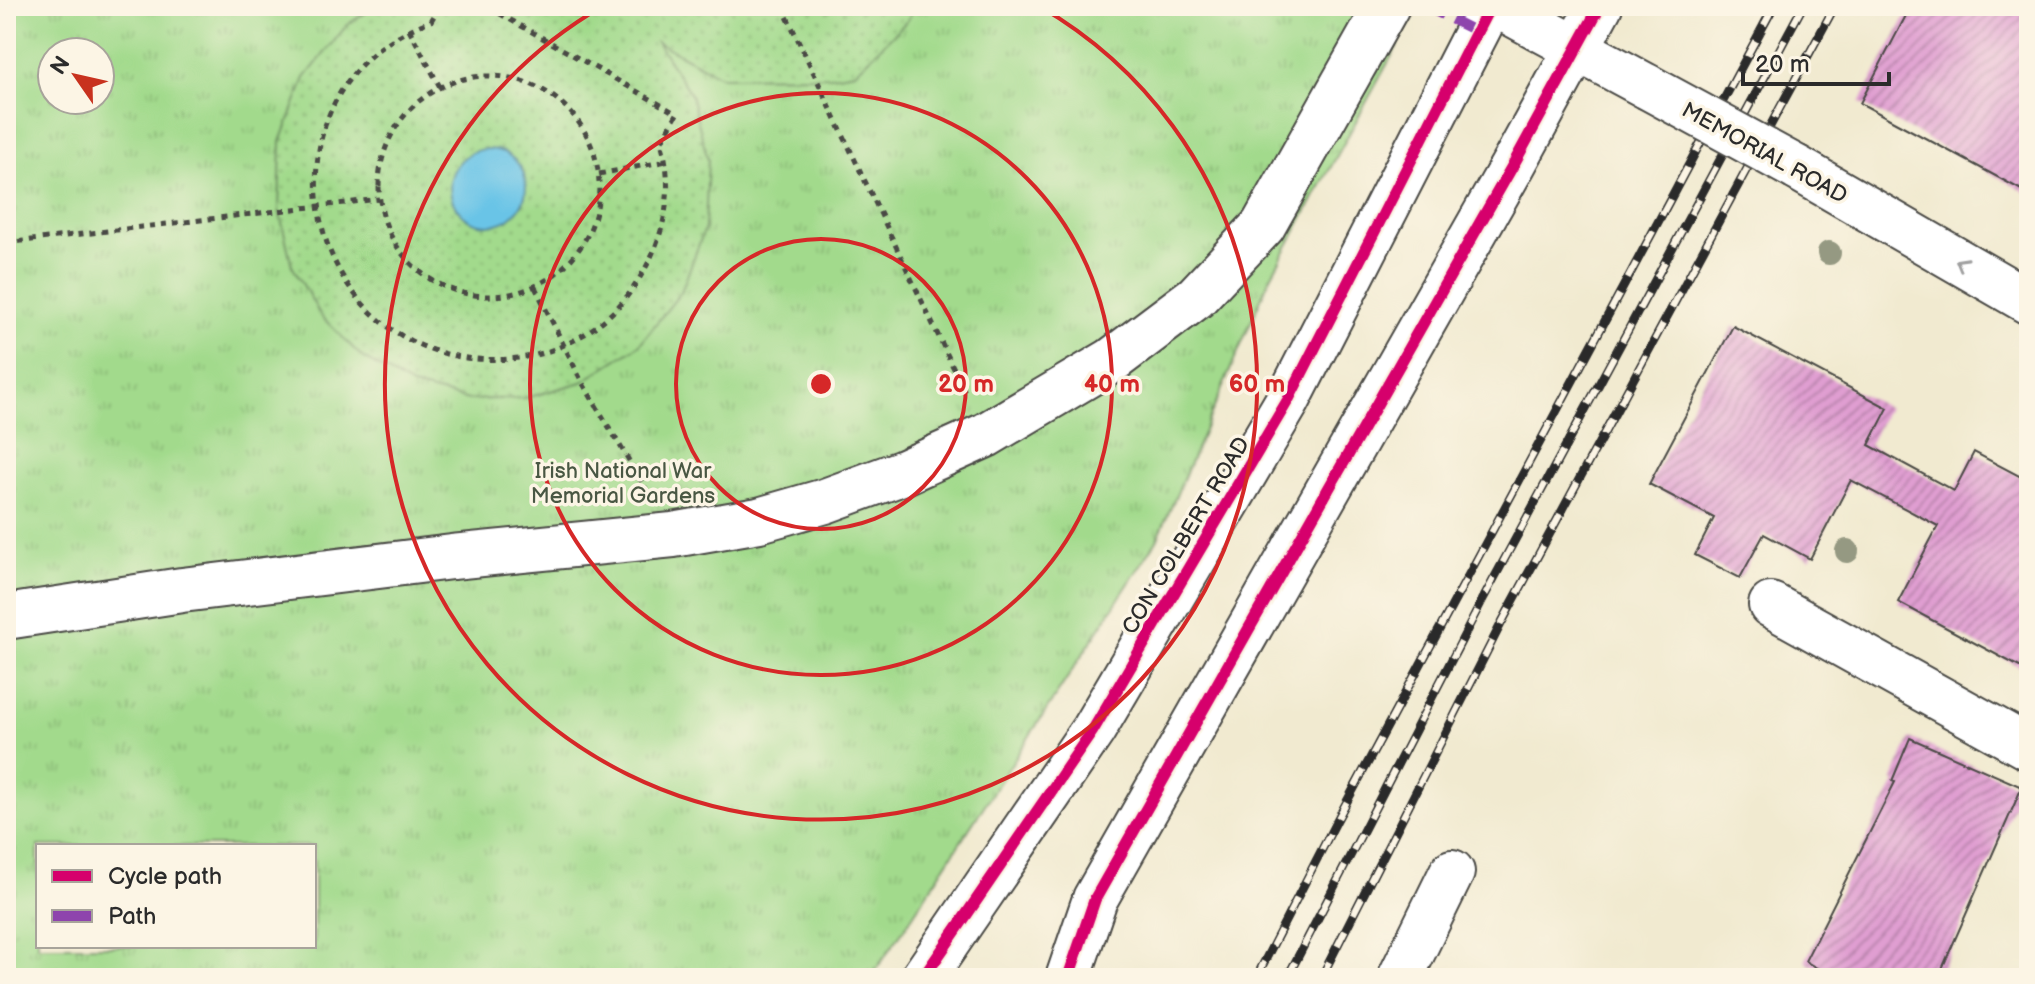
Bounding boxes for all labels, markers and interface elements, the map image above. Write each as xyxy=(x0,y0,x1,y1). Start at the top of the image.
north arrow xyxy=(36,36,116,116)
scale bar xyxy=(1743,36,1889,86)
text: 20 m xyxy=(1755,50,1810,79)
text: N xyxy=(45,51,76,80)
street label: MEMORIAL ROAD xyxy=(1677,97,1852,210)
one-way arrow xyxy=(1955,257,1970,273)
centre of rings xyxy=(807,370,835,398)
text: 20 m xyxy=(938,370,994,399)
text: 40 m xyxy=(1084,370,1140,399)
text: 60 m xyxy=(1229,370,1285,399)
street label: CON COLBERT ROAD xyxy=(1117,432,1256,639)
park label: Irish National War Memorial Gardens xyxy=(531,458,715,510)
legend xyxy=(36,844,316,948)
text: Cycle path xyxy=(108,862,222,891)
text: Path xyxy=(108,902,156,931)

